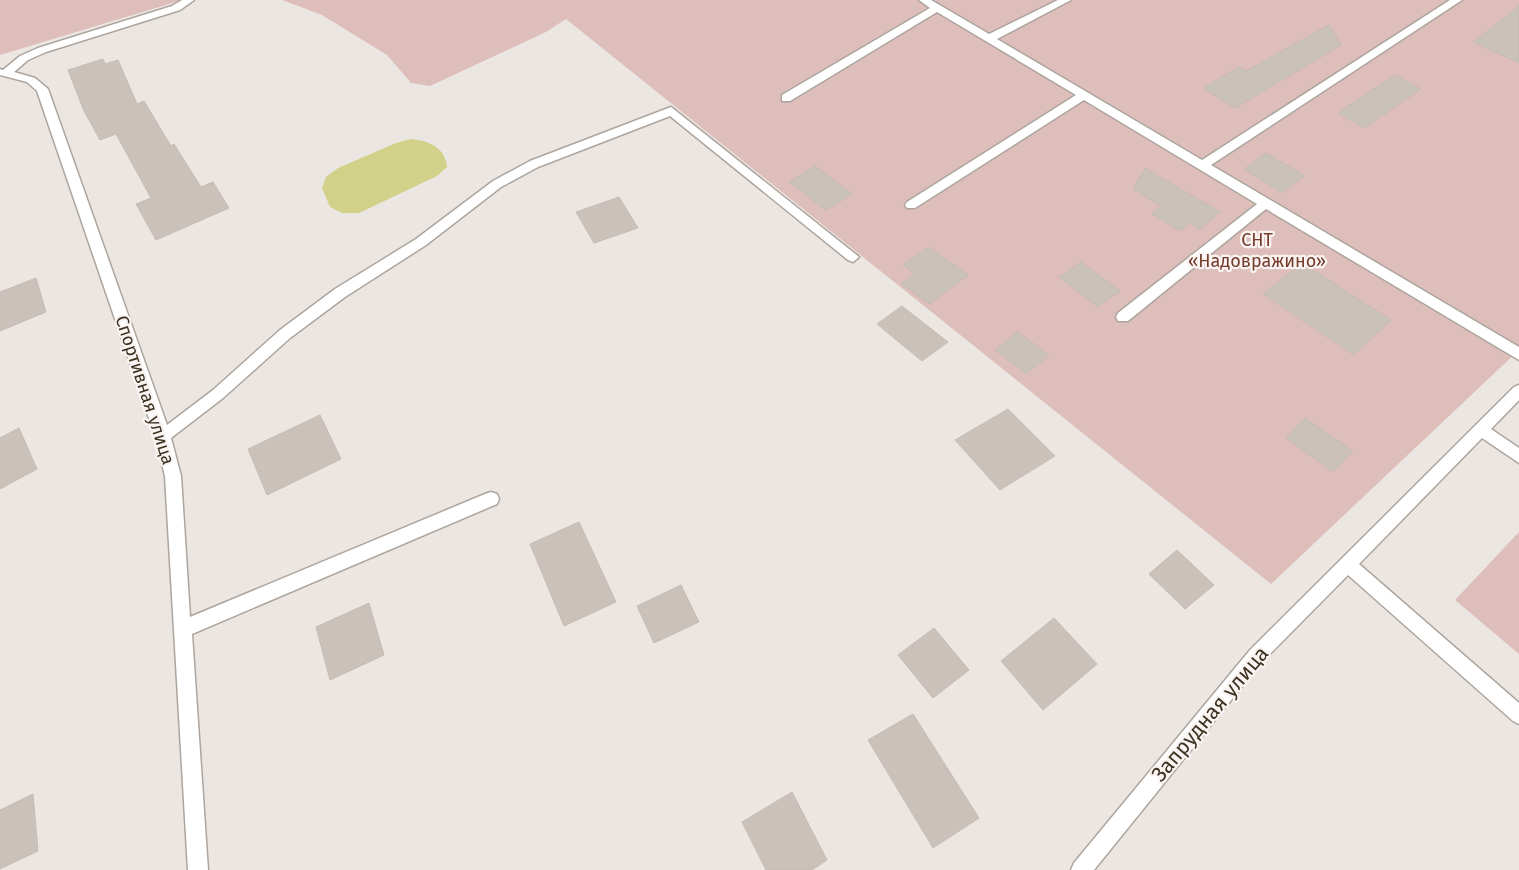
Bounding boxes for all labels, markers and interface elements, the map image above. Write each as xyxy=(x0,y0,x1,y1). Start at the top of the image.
park label: СНТ «Надовражино» xyxy=(1188,229,1326,272)
street label: Спортивная улица xyxy=(111,313,179,467)
street label: Запрудная улица xyxy=(1146,641,1274,787)

